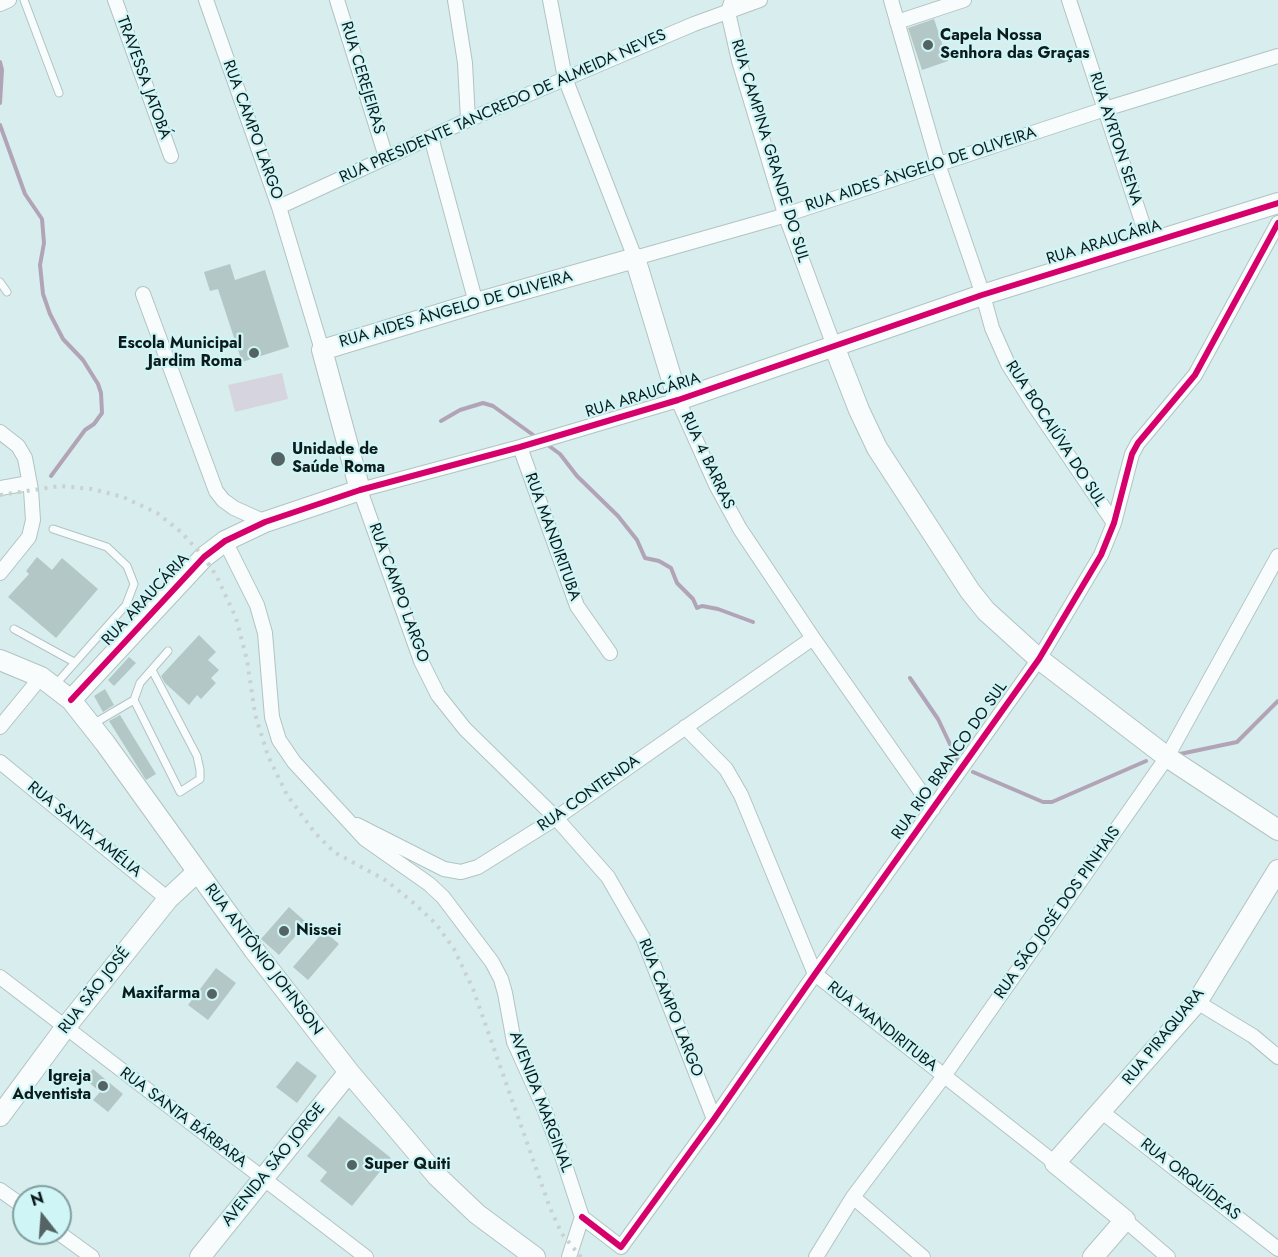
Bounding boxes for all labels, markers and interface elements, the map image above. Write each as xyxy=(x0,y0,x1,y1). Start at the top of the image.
street label: TRAVESSA JATOBÁ xyxy=(112,14,174,142)
street label: RUA CEREJEIRAS xyxy=(336,19,388,137)
street label: RUA PRESIDENTE TANCREDO DE ALMEIDA NEVES xyxy=(337,26,669,188)
place label: Capela Nossa Senhora das Graças xyxy=(940,26,1090,64)
street label: RUA CAMPINA GRANDE DO SUL xyxy=(726,37,812,265)
marker: Capela Nossa Senhora das Graças xyxy=(921,38,935,52)
street label: RUA CAMPO LARGO xyxy=(218,58,286,202)
street label: RUA AYRTON SENA xyxy=(1084,70,1146,208)
street label: RUA AIDES ÂNGELO DE OLIVEIRA xyxy=(803,124,1039,216)
street label: RUA ARAUCÁRIA xyxy=(1044,216,1164,270)
street label: RUA AIDES ÂNGELO DE OLIVEIRA xyxy=(337,267,575,353)
place label: Escola Municipal Jardim Roma xyxy=(118,334,242,372)
marker: Escola Municipal Jardim Roma xyxy=(247,346,261,360)
street label: RUA BOCAIÚVA DO SUL xyxy=(1001,358,1109,510)
street label: RUA ARAUCÁRIA xyxy=(583,369,703,423)
street label: RUA 4 BARRAS xyxy=(676,409,738,513)
place label: Unidade de Saúde Roma xyxy=(292,440,385,478)
marker: Unidade de Saúde Roma xyxy=(269,450,287,468)
street label: RUA MANDIRITUBA xyxy=(520,470,584,604)
street label: RUA CAMPO LARGO xyxy=(364,521,432,665)
street label: RUA ARAUCÁRIA xyxy=(98,550,194,650)
street label: RUA RIO BRANCO DO SUL xyxy=(888,678,1012,844)
street label: RUA CONTENDA xyxy=(534,752,644,836)
street label: RUA SANTA AMÉLIA xyxy=(23,778,145,882)
street label: RUA SÃO JOSÉ DOS PINHAIS xyxy=(991,823,1125,1003)
street label: RUA ANTÔNIO JOHNSON xyxy=(200,881,326,1039)
place label: Nissei xyxy=(296,921,341,941)
marker: Nissei xyxy=(277,924,291,938)
street label: RUA CAMPO LARGO xyxy=(634,936,706,1080)
street label: RUA SÃO JOSÉ xyxy=(55,944,135,1038)
street label: RUA MANDIRITUBA xyxy=(823,978,941,1076)
place label: Maxifarma xyxy=(122,984,200,1004)
street label: RUA PIRAQUARA xyxy=(1119,985,1209,1089)
marker: Maxifarma xyxy=(205,987,219,1001)
street label: AVENIDA MARGINAL xyxy=(504,1029,576,1175)
street label: RUA SANTA BÁRBARA xyxy=(116,1064,250,1172)
place label: Igreja Adventista xyxy=(12,1067,91,1105)
marker: Igreja Adventista xyxy=(96,1079,110,1093)
street label: AVENIDA SÃO JORGE xyxy=(218,1099,330,1231)
street label: RUA ORQUÍDEAS xyxy=(1136,1135,1244,1225)
place label: Super Quiti xyxy=(364,1155,451,1175)
marker: Super Quiti xyxy=(345,1158,359,1172)
north arrow xyxy=(12,1185,72,1245)
text: N xyxy=(28,1186,47,1212)

